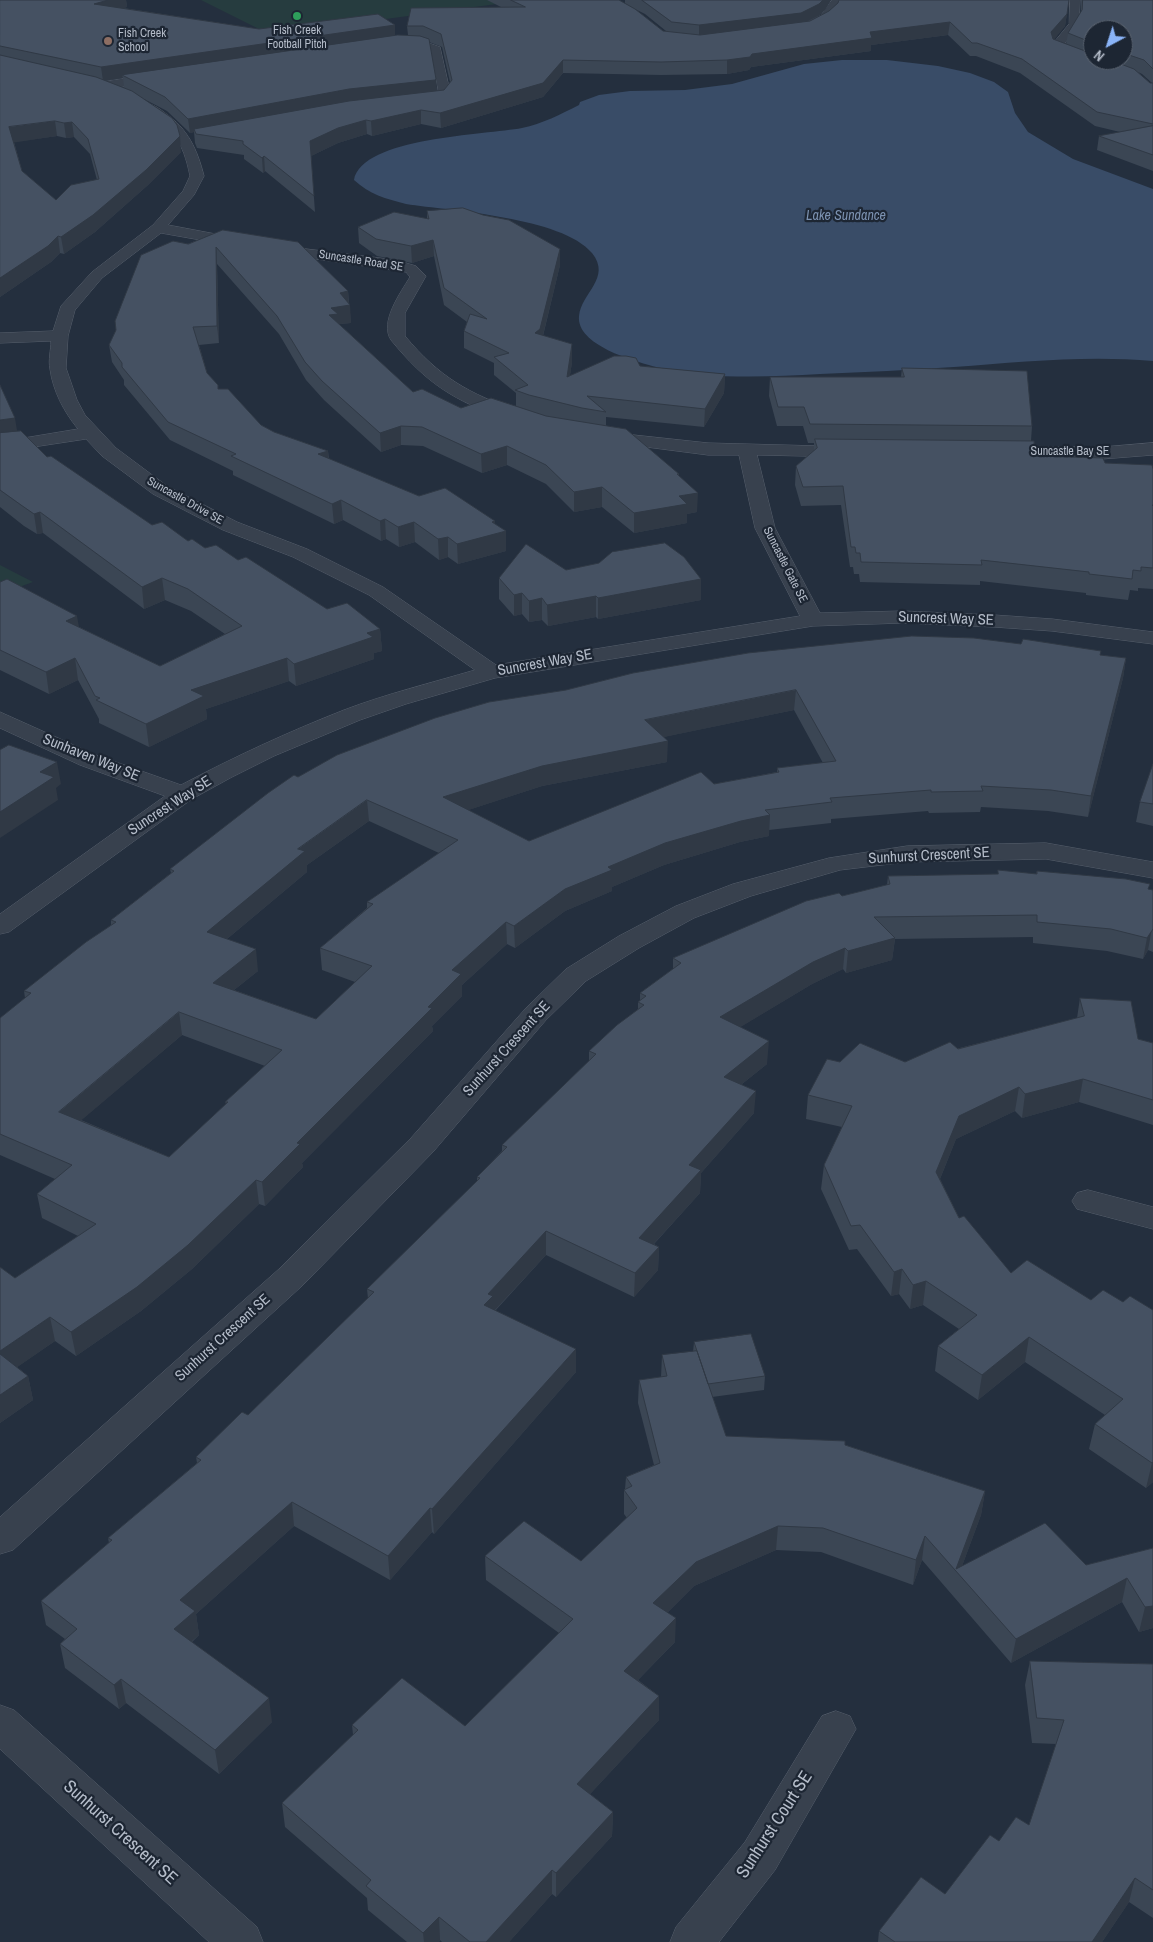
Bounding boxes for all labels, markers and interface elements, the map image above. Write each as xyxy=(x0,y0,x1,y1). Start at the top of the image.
marker: Fish Creek Football Pitch xyxy=(291,10,303,22)
north arrow xyxy=(1083,20,1133,70)
place label: Fish Creek Football Pitch xyxy=(267,24,327,52)
place label: Fish Creek School xyxy=(118,27,166,55)
marker: Fish Creek School xyxy=(102,35,114,47)
text: N xyxy=(1090,46,1108,65)
water label: Lake Sundance xyxy=(806,208,886,224)
street label: Suncastle Road SE xyxy=(318,247,404,275)
street label: Suncastle Bay SE xyxy=(1031,445,1109,459)
street label: Suncastle Drive SE xyxy=(144,474,226,528)
street label: Suncastle Gate SE xyxy=(760,525,810,605)
street label: Suncrest Way SE xyxy=(898,608,994,630)
street label: Suncrest Way SE xyxy=(496,646,594,680)
street label: Sunhaven Way SE xyxy=(40,730,142,786)
street label: Suncrest Way SE xyxy=(125,772,215,840)
street label: Sunhurst Crescent SE xyxy=(868,844,990,868)
street label: Sunhurst Crescent SE xyxy=(460,998,554,1100)
street label: Sunhurst Crescent SE xyxy=(172,1291,274,1385)
street label: Sunhurst Court SE xyxy=(732,1768,818,1882)
street label: Sunhurst Crescent SE xyxy=(59,1776,181,1890)

